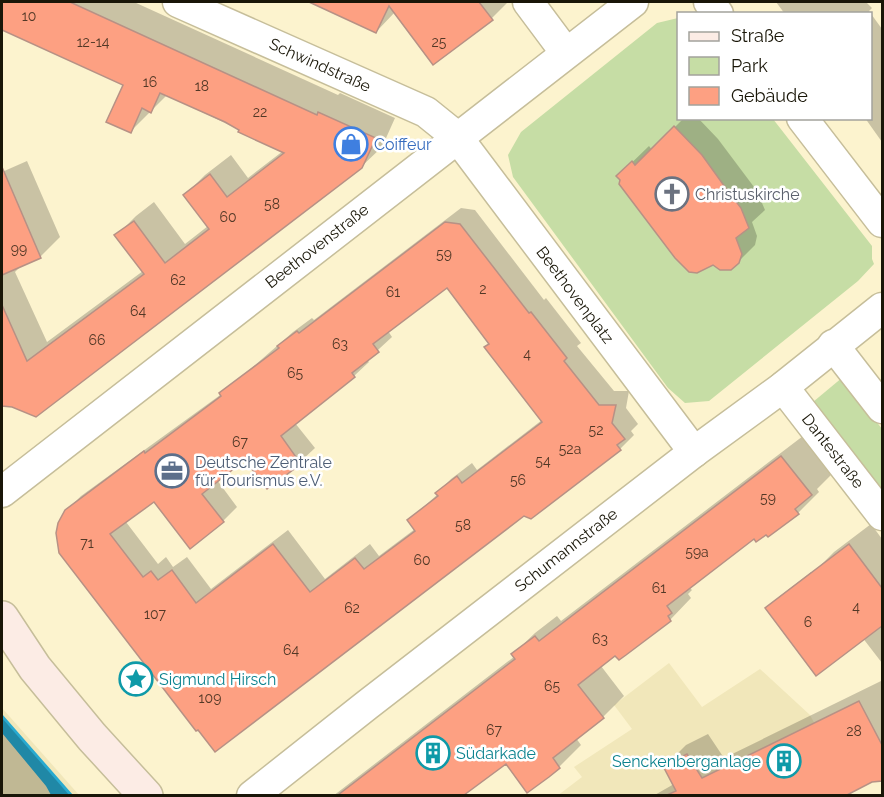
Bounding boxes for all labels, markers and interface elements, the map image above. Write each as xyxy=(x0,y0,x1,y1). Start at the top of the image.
house number: 10 xyxy=(22,8,36,24)
legend xyxy=(677,12,872,120)
text: Straße xyxy=(731,25,785,46)
house number: 12-14 xyxy=(77,34,110,50)
street label: Schwindstraße xyxy=(266,34,374,96)
house number: 25 xyxy=(432,34,447,50)
text: Park xyxy=(731,55,768,76)
house number: 16 xyxy=(143,74,157,90)
house number: 18 xyxy=(195,78,209,94)
text: Gebäude xyxy=(731,85,808,106)
house number: 22 xyxy=(253,104,267,120)
shop icon: Coiffeur xyxy=(333,126,369,162)
place label: Coiffeur xyxy=(374,135,432,154)
church icon: Christuskirche xyxy=(654,176,690,212)
place label: Christuskirche xyxy=(695,185,800,204)
house number: 58 xyxy=(264,196,280,212)
street label: Beethovenstraße xyxy=(262,200,372,292)
house number: 60 xyxy=(219,209,237,225)
house number: 99 xyxy=(11,241,27,257)
street label: Beethovenplatz xyxy=(532,243,618,347)
house number: 59 xyxy=(436,246,452,262)
house number: 62 xyxy=(170,272,186,288)
house number: 2 xyxy=(479,281,487,297)
house number: 61 xyxy=(386,284,400,300)
house number: 64 xyxy=(130,303,146,319)
house number: 66 xyxy=(89,332,105,348)
house number: 63 xyxy=(332,336,348,352)
house number: 4 xyxy=(523,346,531,362)
house number: 65 xyxy=(287,365,303,381)
street label: Dantestraße xyxy=(798,410,868,492)
house number: 52 xyxy=(589,422,603,438)
house number: 67 xyxy=(232,434,248,450)
house number: 52a xyxy=(559,441,581,457)
office icon: Deutsche Zentrale für Tourismus e.V. xyxy=(154,453,190,489)
place label: Deutsche Zentrale für Tourismus e.V. xyxy=(195,453,332,490)
house number: 54 xyxy=(535,453,551,469)
house number: 56 xyxy=(510,472,526,488)
house number: 59 xyxy=(760,490,776,506)
street label: Schumannstraße xyxy=(511,504,621,596)
house number: 58 xyxy=(455,517,471,533)
house number: 71 xyxy=(80,535,94,551)
house number: 59a xyxy=(685,544,709,560)
house number: 60 xyxy=(413,552,431,568)
house number: 61 xyxy=(652,580,666,596)
house number: 4 xyxy=(852,599,860,615)
house number: 62 xyxy=(344,600,360,616)
house number: 107 xyxy=(144,606,166,622)
house number: 6 xyxy=(804,614,812,630)
house number: 63 xyxy=(592,631,608,647)
house number: 64 xyxy=(283,642,299,658)
place icon: Sigmund Hirsch xyxy=(118,661,154,697)
place label: Sigmund Hirsch xyxy=(159,670,276,689)
house number: 65 xyxy=(544,678,560,694)
house number: 109 xyxy=(199,690,221,706)
house number: 67 xyxy=(486,722,502,738)
house number: 28 xyxy=(846,723,862,739)
building icon: Südarkade xyxy=(415,735,451,771)
building icon: Senckenberganlage xyxy=(766,743,802,779)
place label: Südarkade xyxy=(456,744,536,763)
place label: Senckenberganlage xyxy=(612,752,761,771)

